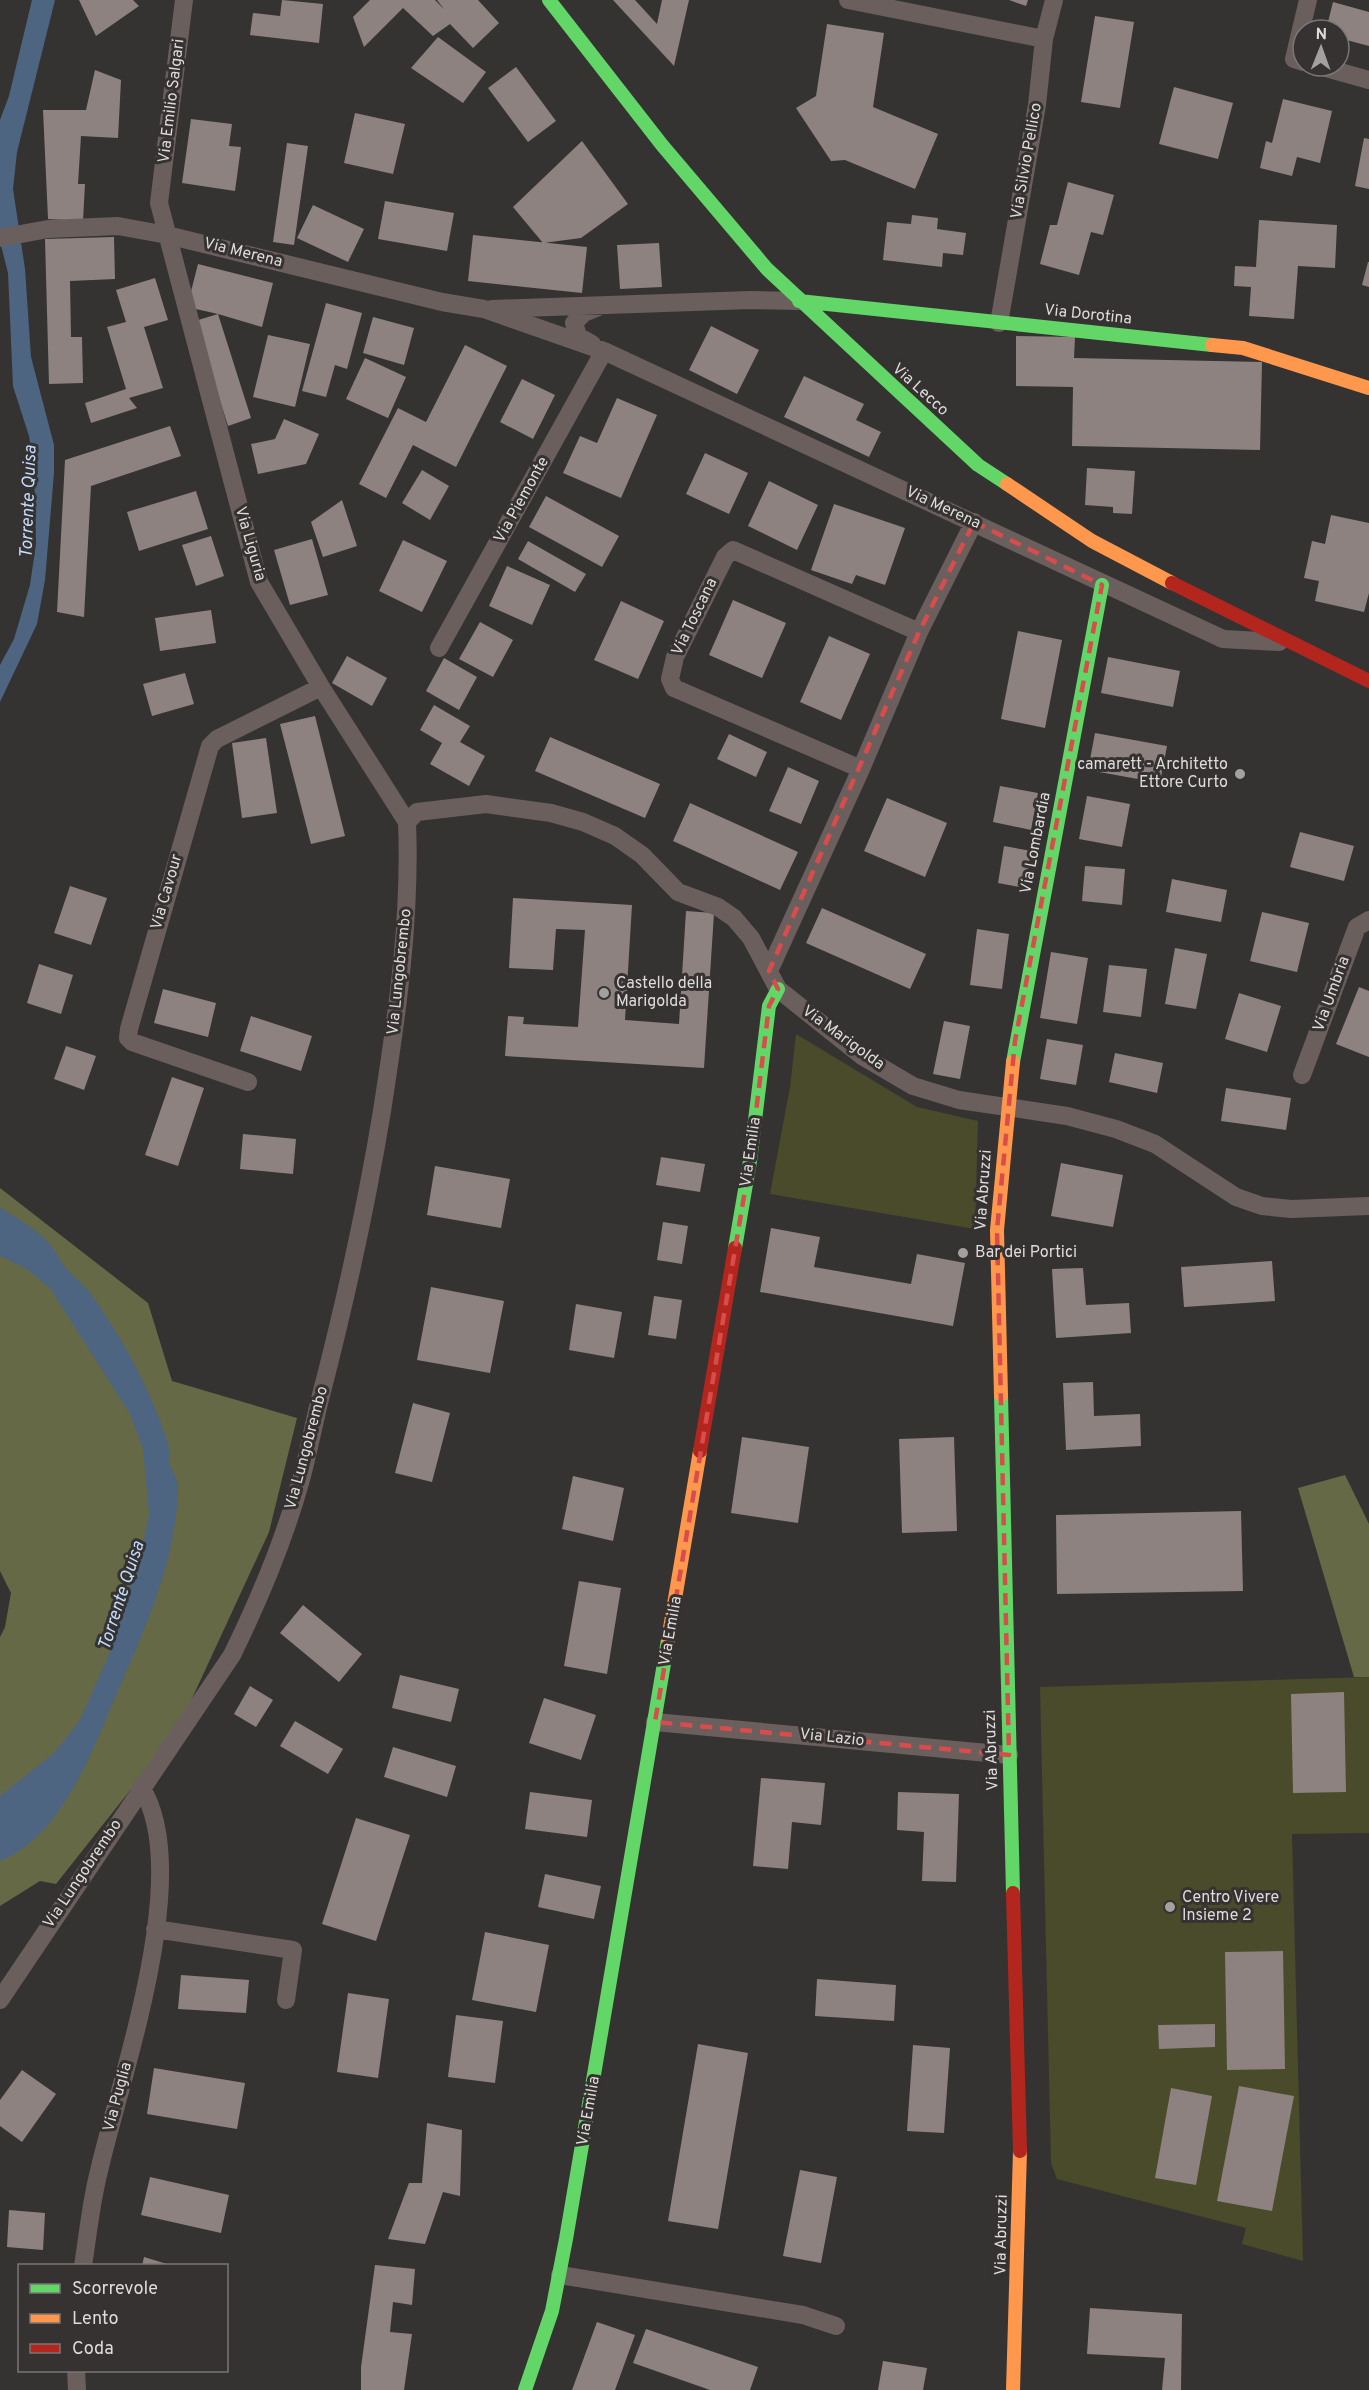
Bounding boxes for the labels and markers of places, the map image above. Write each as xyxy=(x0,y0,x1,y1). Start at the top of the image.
place label: camarett - Architetto Ettore Curto xyxy=(1077,755,1228,793)
marker: camarett - Architetto Ettore Curto xyxy=(1233,767,1247,781)
place label: Castello della Marigolda xyxy=(616,974,712,1012)
marker: Castello della Marigolda xyxy=(597,986,611,1000)
place label: Bar dei Portici xyxy=(975,1243,1077,1263)
marker: Bar dei Portici xyxy=(956,1246,970,1260)
place label: Centro Vivere Insieme 2 xyxy=(1182,1888,1279,1926)
marker: Centro Vivere Insieme 2 xyxy=(1163,1900,1177,1914)

